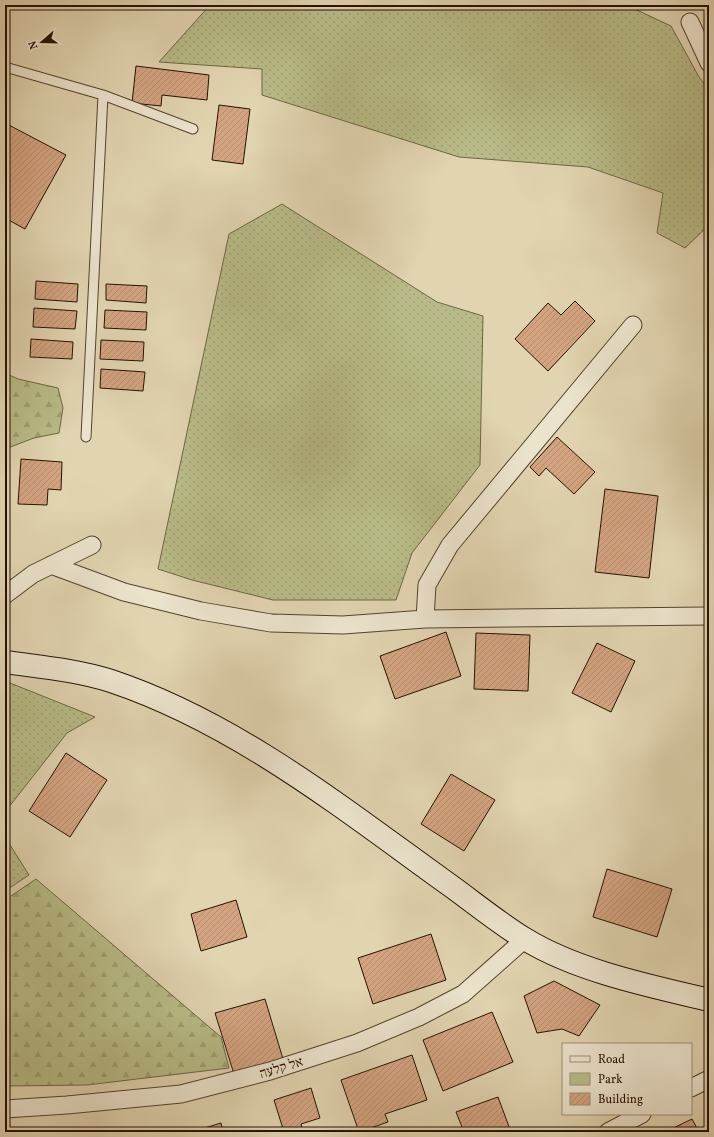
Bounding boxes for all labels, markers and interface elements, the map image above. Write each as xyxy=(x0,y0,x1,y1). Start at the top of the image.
north arrow xyxy=(22,22,62,62)
text: N xyxy=(26,39,42,51)
legend xyxy=(562,1043,692,1115)
text: Road xyxy=(598,1052,625,1068)
street label: אל קלעה xyxy=(257,1053,306,1084)
text: Park xyxy=(598,1072,623,1088)
text: Building xyxy=(598,1092,643,1108)

